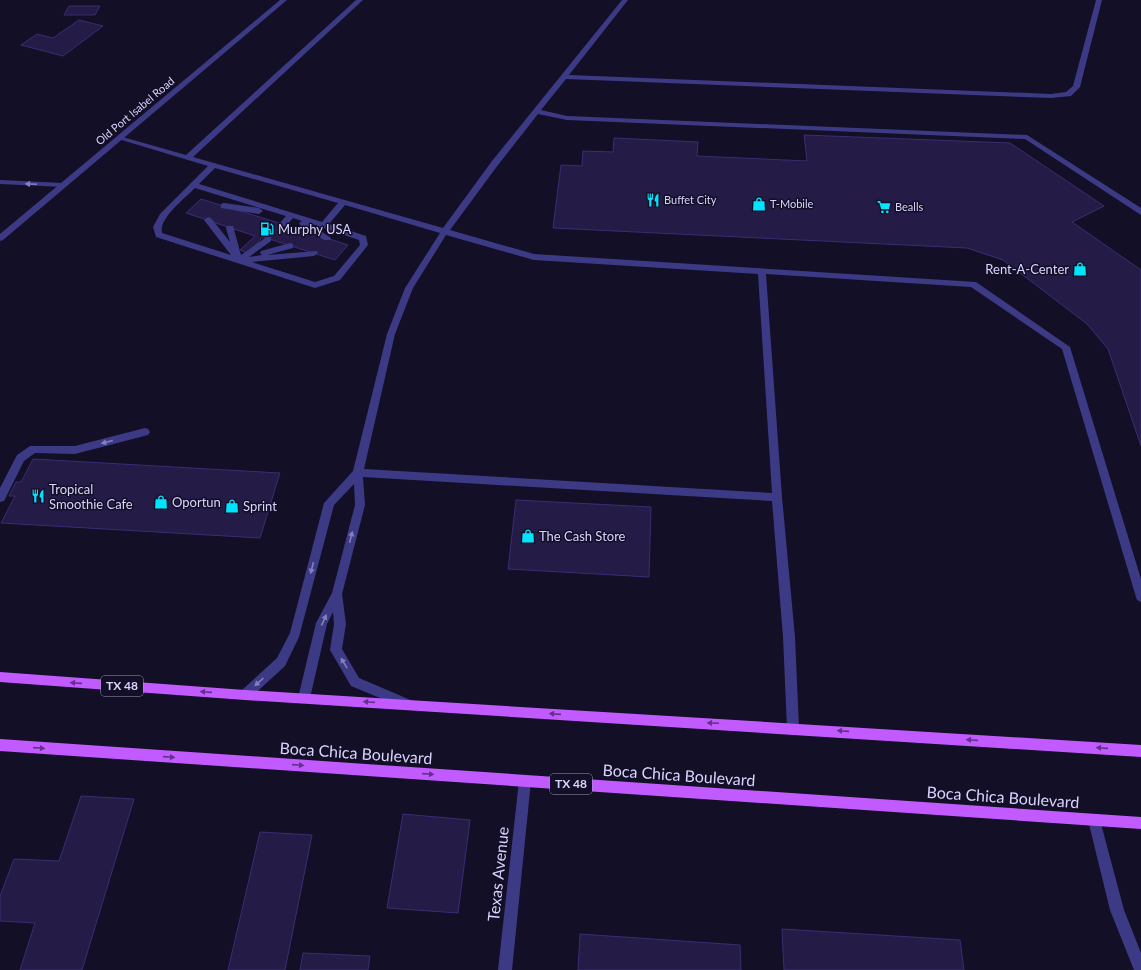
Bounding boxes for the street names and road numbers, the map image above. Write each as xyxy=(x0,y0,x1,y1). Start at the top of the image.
street label: Old Port Isabel Road xyxy=(93,74,177,147)
road number: TX 48 xyxy=(101,676,143,696)
street label: Boca Chica Boulevard xyxy=(279,738,433,767)
street label: Boca Chica Boulevard xyxy=(602,760,756,789)
road number: TX 48 xyxy=(550,774,592,794)
street label: Boca Chica Boulevard xyxy=(926,782,1080,811)
street label: Texas Avenue xyxy=(483,826,512,922)

